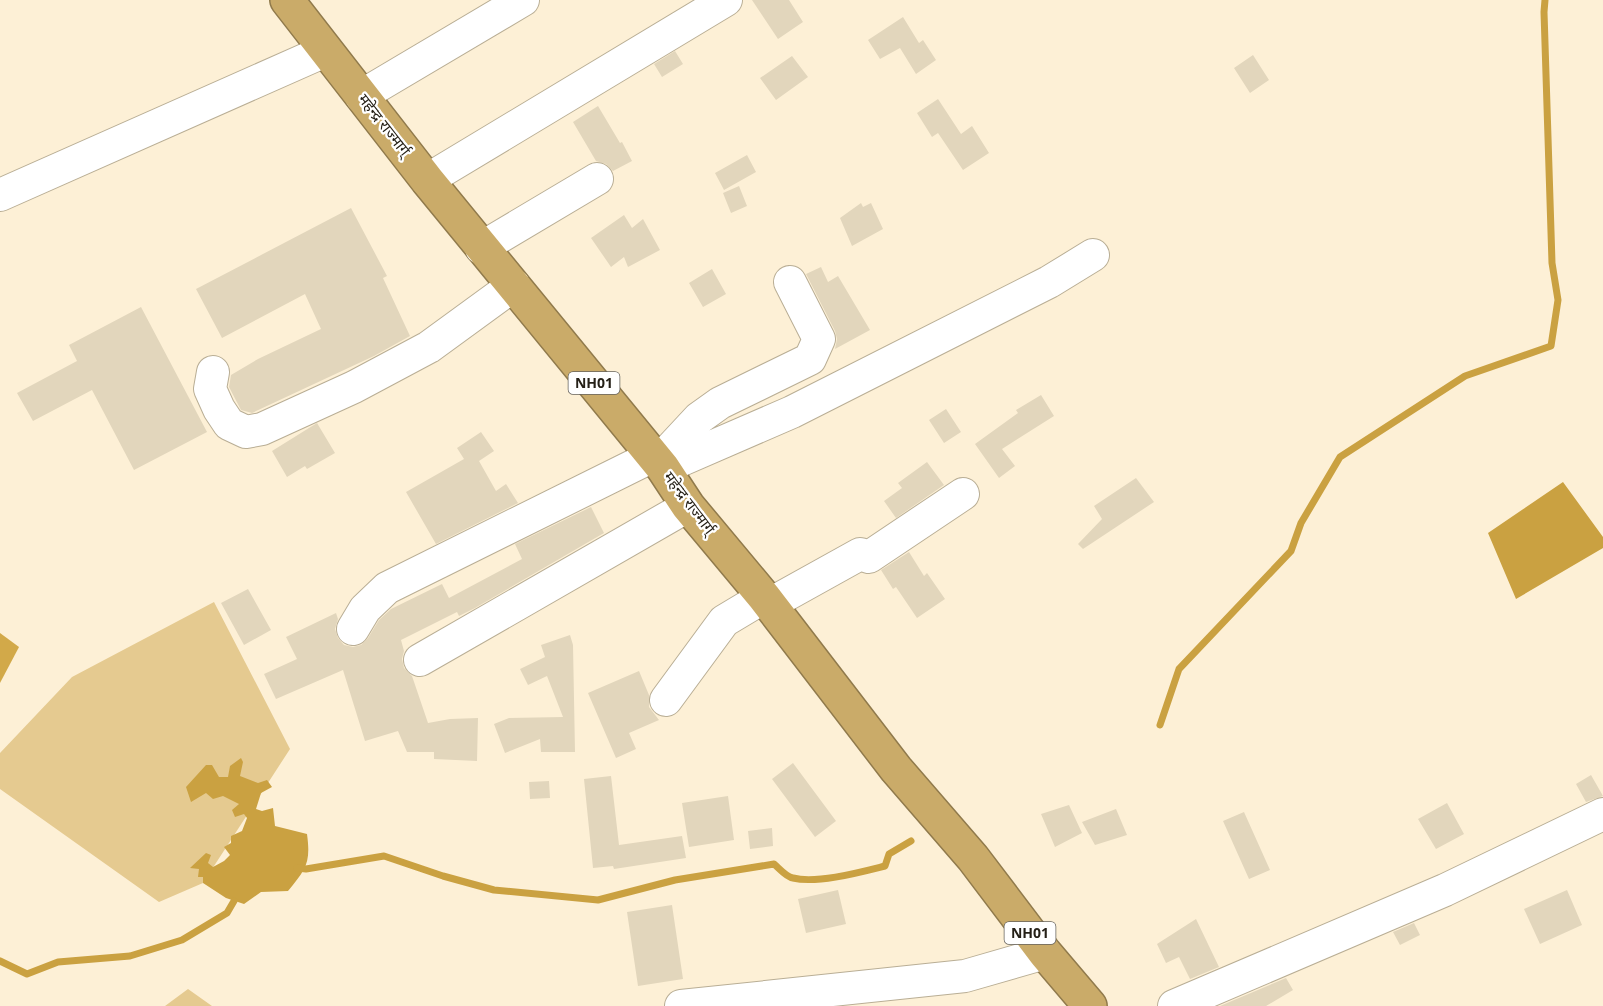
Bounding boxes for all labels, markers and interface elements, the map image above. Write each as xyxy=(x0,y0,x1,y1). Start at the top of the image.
street label: महेन्द्र राज्मार्ग् xyxy=(354,89,416,162)
road number: NH01 xyxy=(568,372,620,394)
street label: महेन्द्र राज्मार्ग् xyxy=(659,467,721,540)
road number: NH01 xyxy=(1004,922,1056,944)

